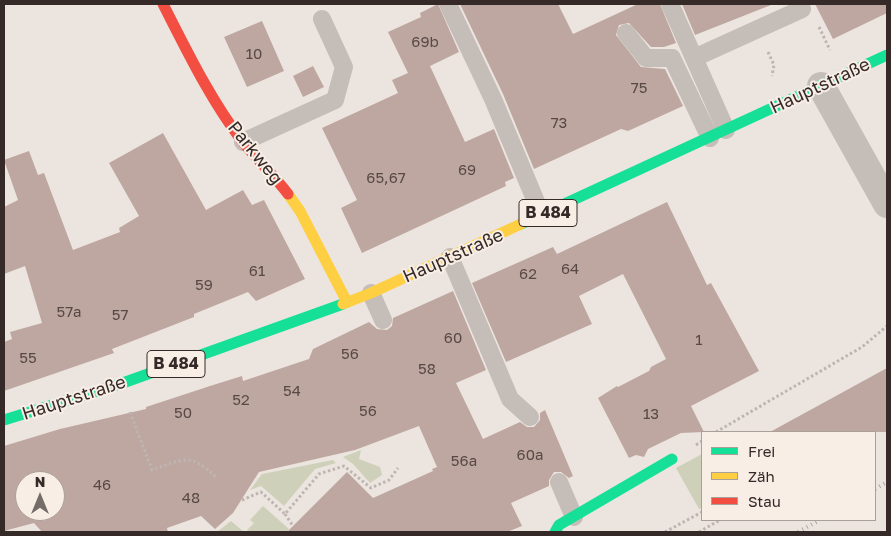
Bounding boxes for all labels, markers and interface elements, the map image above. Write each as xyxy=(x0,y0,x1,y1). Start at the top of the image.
house number: 69b xyxy=(411,33,439,51)
house number: 10 xyxy=(246,45,262,63)
street label: Hauptstraße xyxy=(767,53,873,119)
house number: 75 xyxy=(631,79,647,97)
house number: 73 xyxy=(551,114,567,132)
street label: Parkweg xyxy=(223,117,287,189)
house number: 69 xyxy=(458,161,476,179)
house number: 65,67 xyxy=(366,169,406,187)
road number: B 484 xyxy=(519,200,577,227)
street label: Hauptstraße xyxy=(399,224,507,288)
house number: 64 xyxy=(561,260,579,278)
house number: 61 xyxy=(249,262,265,280)
house number: 62 xyxy=(519,265,537,283)
house number: 59 xyxy=(195,276,213,294)
house number: 57a xyxy=(56,303,82,321)
house number: 57 xyxy=(112,306,128,324)
house number: 60 xyxy=(444,329,462,347)
house number: 1 xyxy=(695,331,703,349)
house number: 56 xyxy=(341,345,359,363)
house number: 55 xyxy=(19,349,37,367)
road number: B 484 xyxy=(147,350,205,378)
house number: 58 xyxy=(418,360,436,378)
street label: Hauptstraße xyxy=(19,371,129,425)
house number: 54 xyxy=(283,382,301,400)
house number: 52 xyxy=(232,391,250,409)
house number: 56 xyxy=(359,402,377,420)
house number: 50 xyxy=(174,404,192,422)
house number: 13 xyxy=(643,405,659,423)
legend xyxy=(701,431,876,521)
text: Frei xyxy=(748,442,775,460)
house number: 60a xyxy=(517,446,543,464)
house number: 56a xyxy=(451,452,477,470)
text: Zäh xyxy=(748,467,775,485)
north arrow xyxy=(15,471,65,521)
text: N xyxy=(35,473,45,490)
house number: 46 xyxy=(93,476,111,494)
house number: 48 xyxy=(182,489,200,507)
text: Stau xyxy=(748,492,781,510)

